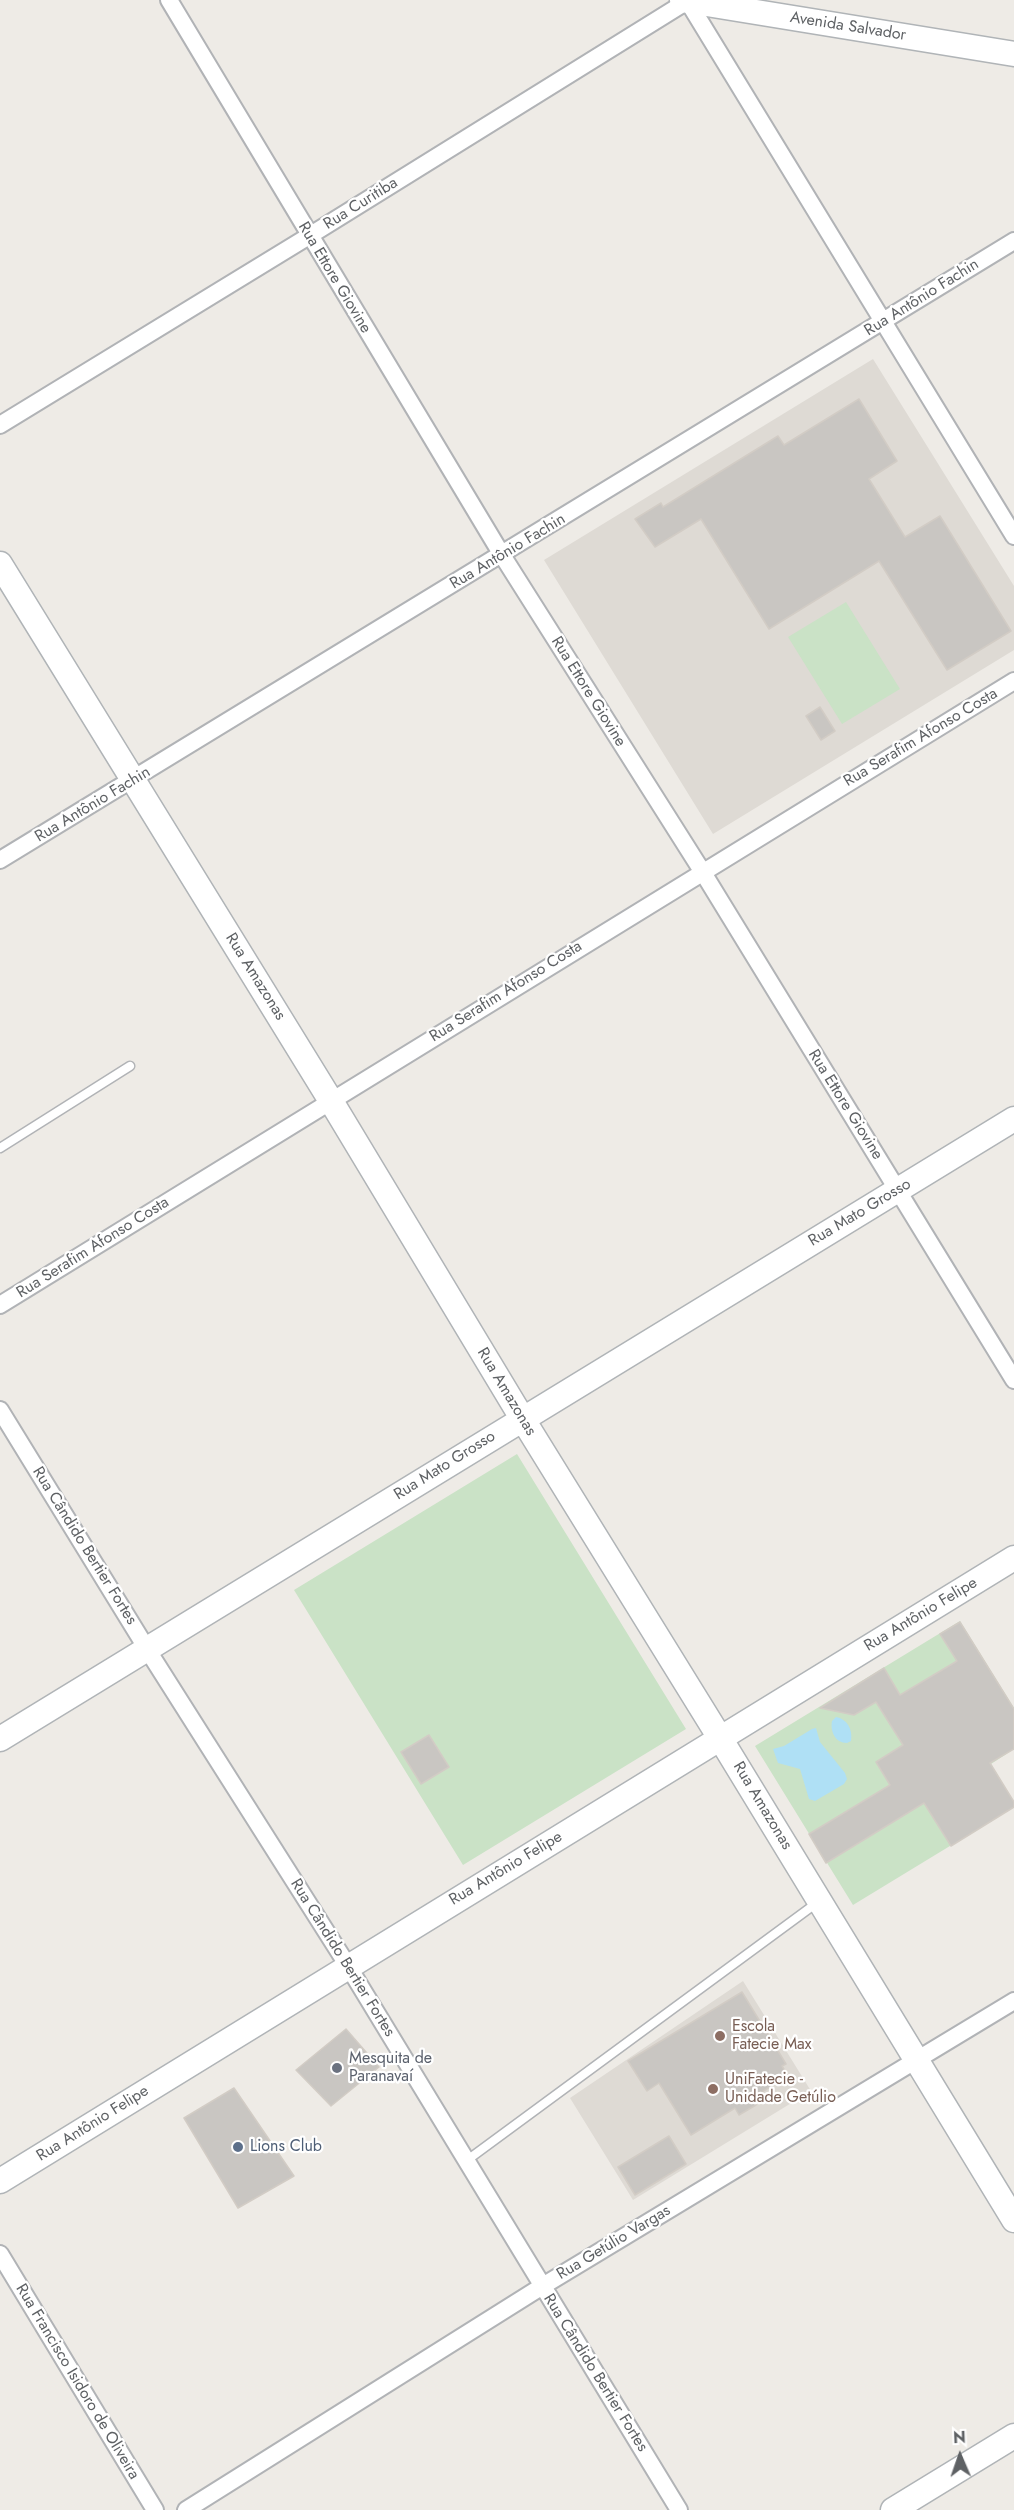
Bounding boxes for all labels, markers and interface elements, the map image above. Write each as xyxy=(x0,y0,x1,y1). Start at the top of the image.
street label: Avenida Salvador xyxy=(789,8,907,46)
street label: Rua Curitiba xyxy=(320,174,402,234)
street label: Rua Ettore Giovine xyxy=(293,219,375,337)
street label: Rua Antônio Fachin xyxy=(861,255,983,341)
street label: Rua Antônio Fachin xyxy=(447,510,569,594)
street label: Rua Ettore Giovine xyxy=(546,633,630,751)
street label: Rua Serafim Afonso Costa xyxy=(841,684,1001,792)
street label: Rua Antônio Fachin xyxy=(32,763,154,847)
street label: Rua Amazonas xyxy=(221,930,289,1024)
street label: Rua Serafim Afonso Costa xyxy=(426,937,586,1047)
street label: Rua Ettore Giovine xyxy=(803,1046,887,1164)
street label: Rua Mato Grosso xyxy=(805,1175,915,1251)
street label: Rua Serafim Afonso Costa xyxy=(13,1193,173,1303)
street label: Rua Amazonas xyxy=(472,1345,540,1439)
street label: Rua Mato Grosso xyxy=(391,1427,499,1505)
street label: Rua Cândido Bertier Fortes xyxy=(28,1464,140,1628)
street label: Rua Antônio Felipe xyxy=(861,1574,981,1656)
street label: Rua Amazonas xyxy=(728,1759,796,1853)
street label: Rua Antônio Felipe xyxy=(446,1828,566,1910)
street label: Rua Cândido Bertier Fortes xyxy=(286,1876,398,2040)
place label: Escola Fatecie Max xyxy=(732,2017,812,2055)
marker: Escola Fatecie Max xyxy=(713,2029,727,2043)
place label: Mesquita de Paranavaí xyxy=(349,2049,432,2087)
marker: Mesquita de Paranavaí xyxy=(330,2061,344,2075)
place label: UniFatecie - Unidade Getúlio xyxy=(725,2070,836,2108)
street label: Rua Antônio Felipe xyxy=(33,2082,153,2166)
marker: UniFatecie - Unidade Getúlio xyxy=(706,2082,720,2096)
place label: Lions Club xyxy=(250,2137,322,2157)
marker: Lions Club xyxy=(231,2140,245,2154)
street label: Rua Getúlio Vargas xyxy=(554,2201,674,2285)
street label: Rua Francisco Isidoro de Oliveira xyxy=(11,2281,143,2483)
street label: Rua Cândido Bertier Fortes xyxy=(539,2291,651,2455)
north arrow xyxy=(930,2426,990,2486)
text: N xyxy=(953,2426,966,2449)

